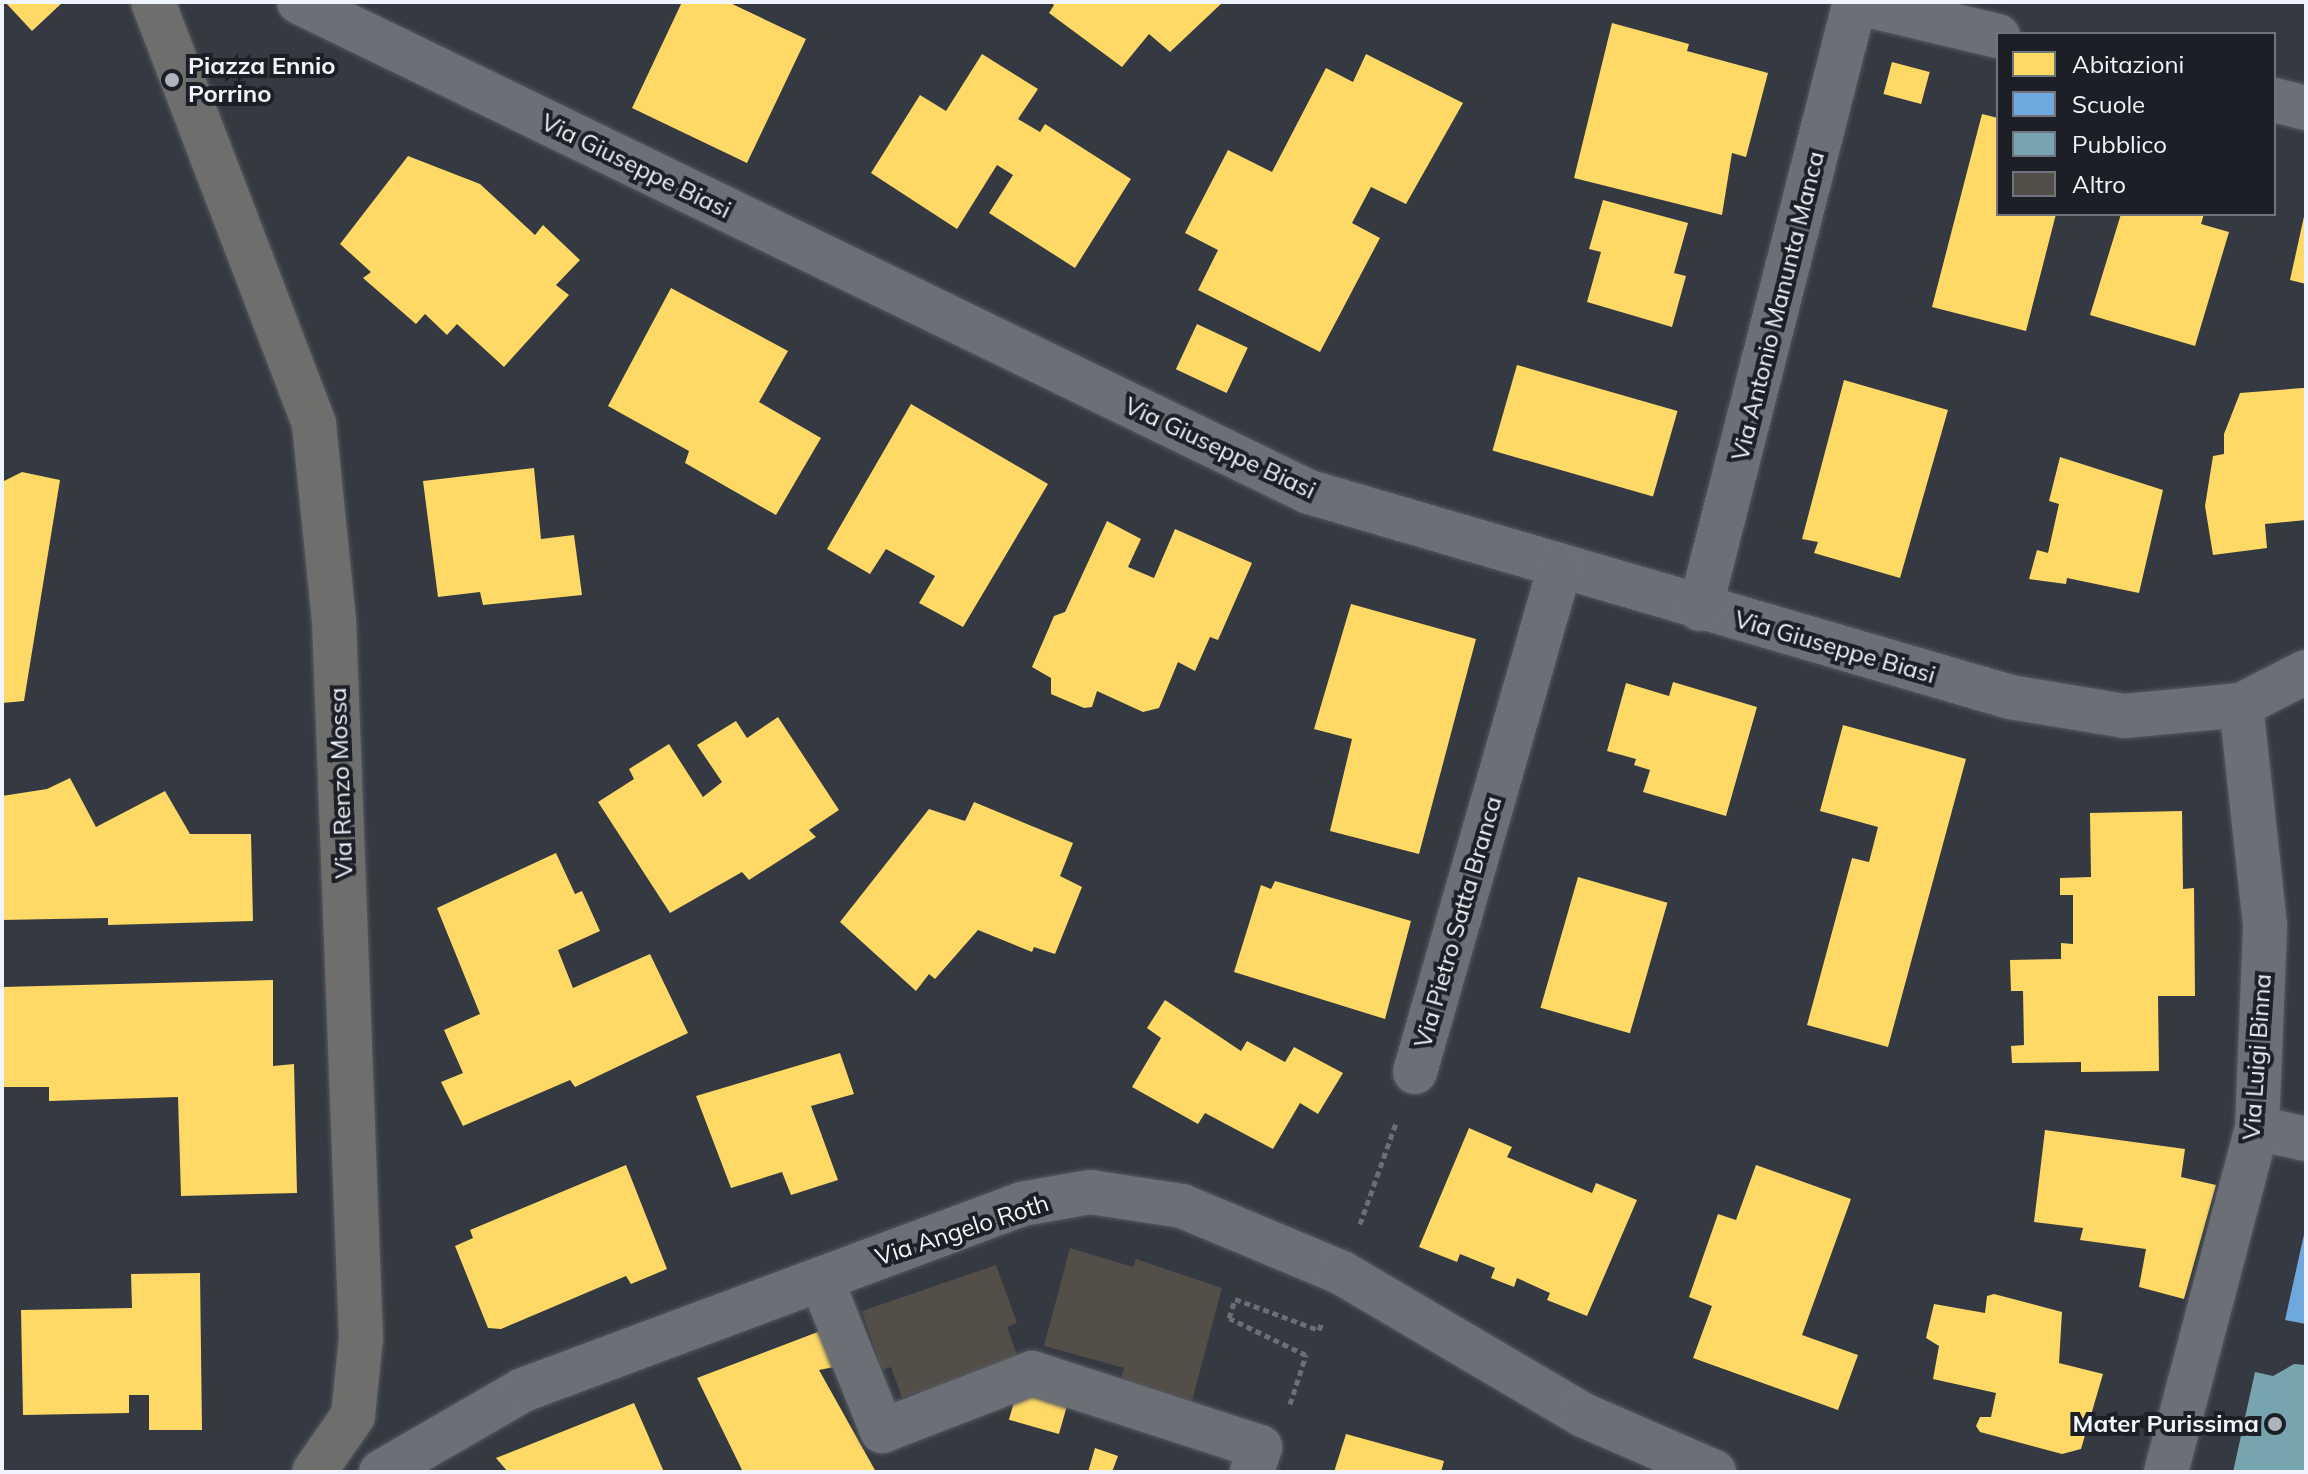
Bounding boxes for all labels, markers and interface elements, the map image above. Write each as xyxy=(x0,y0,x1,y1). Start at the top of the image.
legend xyxy=(1996,32,2276,216)
text: Abitazioni xyxy=(2072,49,2184,79)
place label: Piazza Ennio Porrino xyxy=(188,52,335,108)
marker: Piazza Ennio Porrino xyxy=(163,71,181,89)
text: Scuole xyxy=(2072,89,2145,119)
street label: Via Giuseppe Biasi xyxy=(537,108,735,224)
text: Pubblico xyxy=(2072,129,2167,159)
street label: Via Antonio Manunta Manca xyxy=(1726,148,1830,464)
text: Altro xyxy=(2072,169,2126,199)
street label: Via Giuseppe Biasi xyxy=(1120,391,1320,505)
street label: Via Giuseppe Biasi xyxy=(1731,605,1939,689)
street label: Via Renzo Mossa xyxy=(323,687,359,879)
street label: Via Pietro Satta Branca xyxy=(1408,793,1508,1051)
street label: Via Luigi Binna xyxy=(2237,973,2277,1141)
street label: Via Angelo Roth xyxy=(872,1188,1052,1272)
place label: Mater Purissima xyxy=(2073,1410,2259,1438)
marker: Mater Purissima xyxy=(2266,1415,2284,1433)

